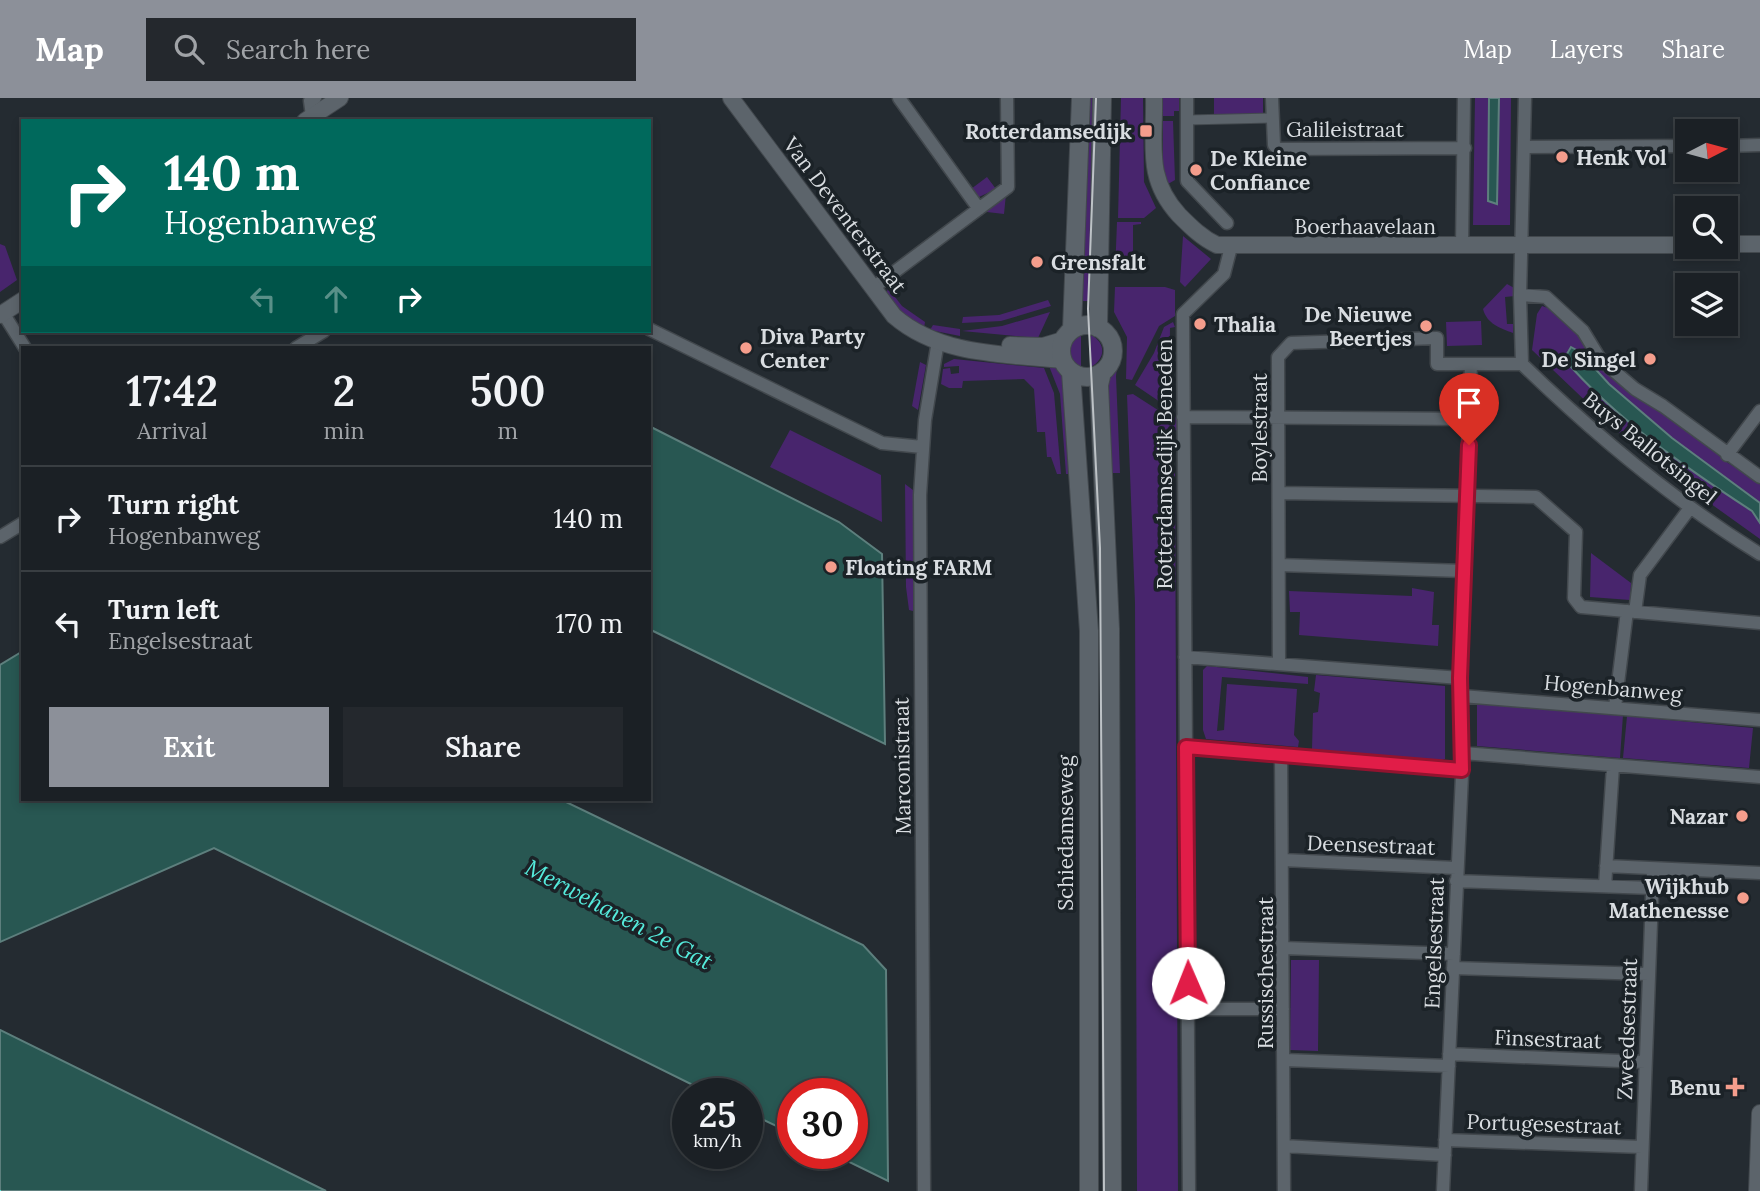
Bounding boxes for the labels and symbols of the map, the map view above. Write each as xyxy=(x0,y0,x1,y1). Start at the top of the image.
street label: Galileistraat xyxy=(1286,116,1405,143)
place label: Rotterdamsedijk xyxy=(965,118,1133,145)
north arrow xyxy=(1675,119,1738,182)
marker: Rotterdamsedijk xyxy=(1138,123,1154,139)
street label: Van Deventerstraat xyxy=(777,131,913,299)
place label: Henk Vol xyxy=(1576,144,1667,171)
place label: De Kleine Confiance xyxy=(1210,145,1310,196)
marker: Henk Vol xyxy=(1554,149,1570,165)
marker: De Kleine Confiance xyxy=(1188,162,1204,178)
street label: Boerhaavelaan xyxy=(1294,213,1436,240)
place label: Grensfalt xyxy=(1051,249,1146,276)
marker: Grensfalt xyxy=(1029,254,1045,270)
place label: De Nieuwe Beertjes xyxy=(1304,301,1412,352)
place label: Thalia xyxy=(1214,311,1276,338)
marker: Thalia xyxy=(1192,316,1208,332)
marker: De Nieuwe Beertjes xyxy=(1418,318,1434,334)
place label: Diva Party Center xyxy=(760,323,865,374)
street label: Rotterdamsedijk Beneden xyxy=(1151,338,1178,590)
marker: Diva Party Center xyxy=(738,340,754,356)
place label: De Singel xyxy=(1541,346,1636,373)
marker: De Singel xyxy=(1642,351,1658,367)
street label: Boylestraat xyxy=(1246,372,1273,483)
pin xyxy=(1439,373,1499,445)
street label: Buys Ballotsingel xyxy=(1578,386,1722,510)
place label: Floating FARM xyxy=(845,554,992,581)
marker: Floating FARM xyxy=(823,559,839,575)
street label: Hogenbanweg xyxy=(1543,669,1684,708)
street label: Marconistraat xyxy=(887,696,917,835)
street label: Schiedamseweg xyxy=(1052,755,1079,911)
place label: Nazar xyxy=(1669,803,1728,830)
marker: Nazar xyxy=(1734,808,1750,824)
street label: Deensestraat xyxy=(1306,829,1437,861)
water label: Merwehaven 2e Gat xyxy=(520,852,718,976)
place label: Wijkhub Mathenesse xyxy=(1608,873,1729,924)
street label: Engelsestraat xyxy=(1418,876,1450,1009)
marker: Wijkhub Mathenesse xyxy=(1735,890,1751,906)
street label: Russischestraat xyxy=(1252,896,1279,1049)
position arrow xyxy=(1151,946,1225,1020)
street label: Zweedsestraat xyxy=(1611,957,1643,1100)
street label: Finsestraat xyxy=(1494,1024,1603,1054)
place label: Benu xyxy=(1670,1074,1721,1101)
speed limit sign: 30 xyxy=(777,1078,868,1169)
marker: Benu xyxy=(1727,1079,1743,1095)
street label: Portugesestraat xyxy=(1466,1108,1623,1140)

